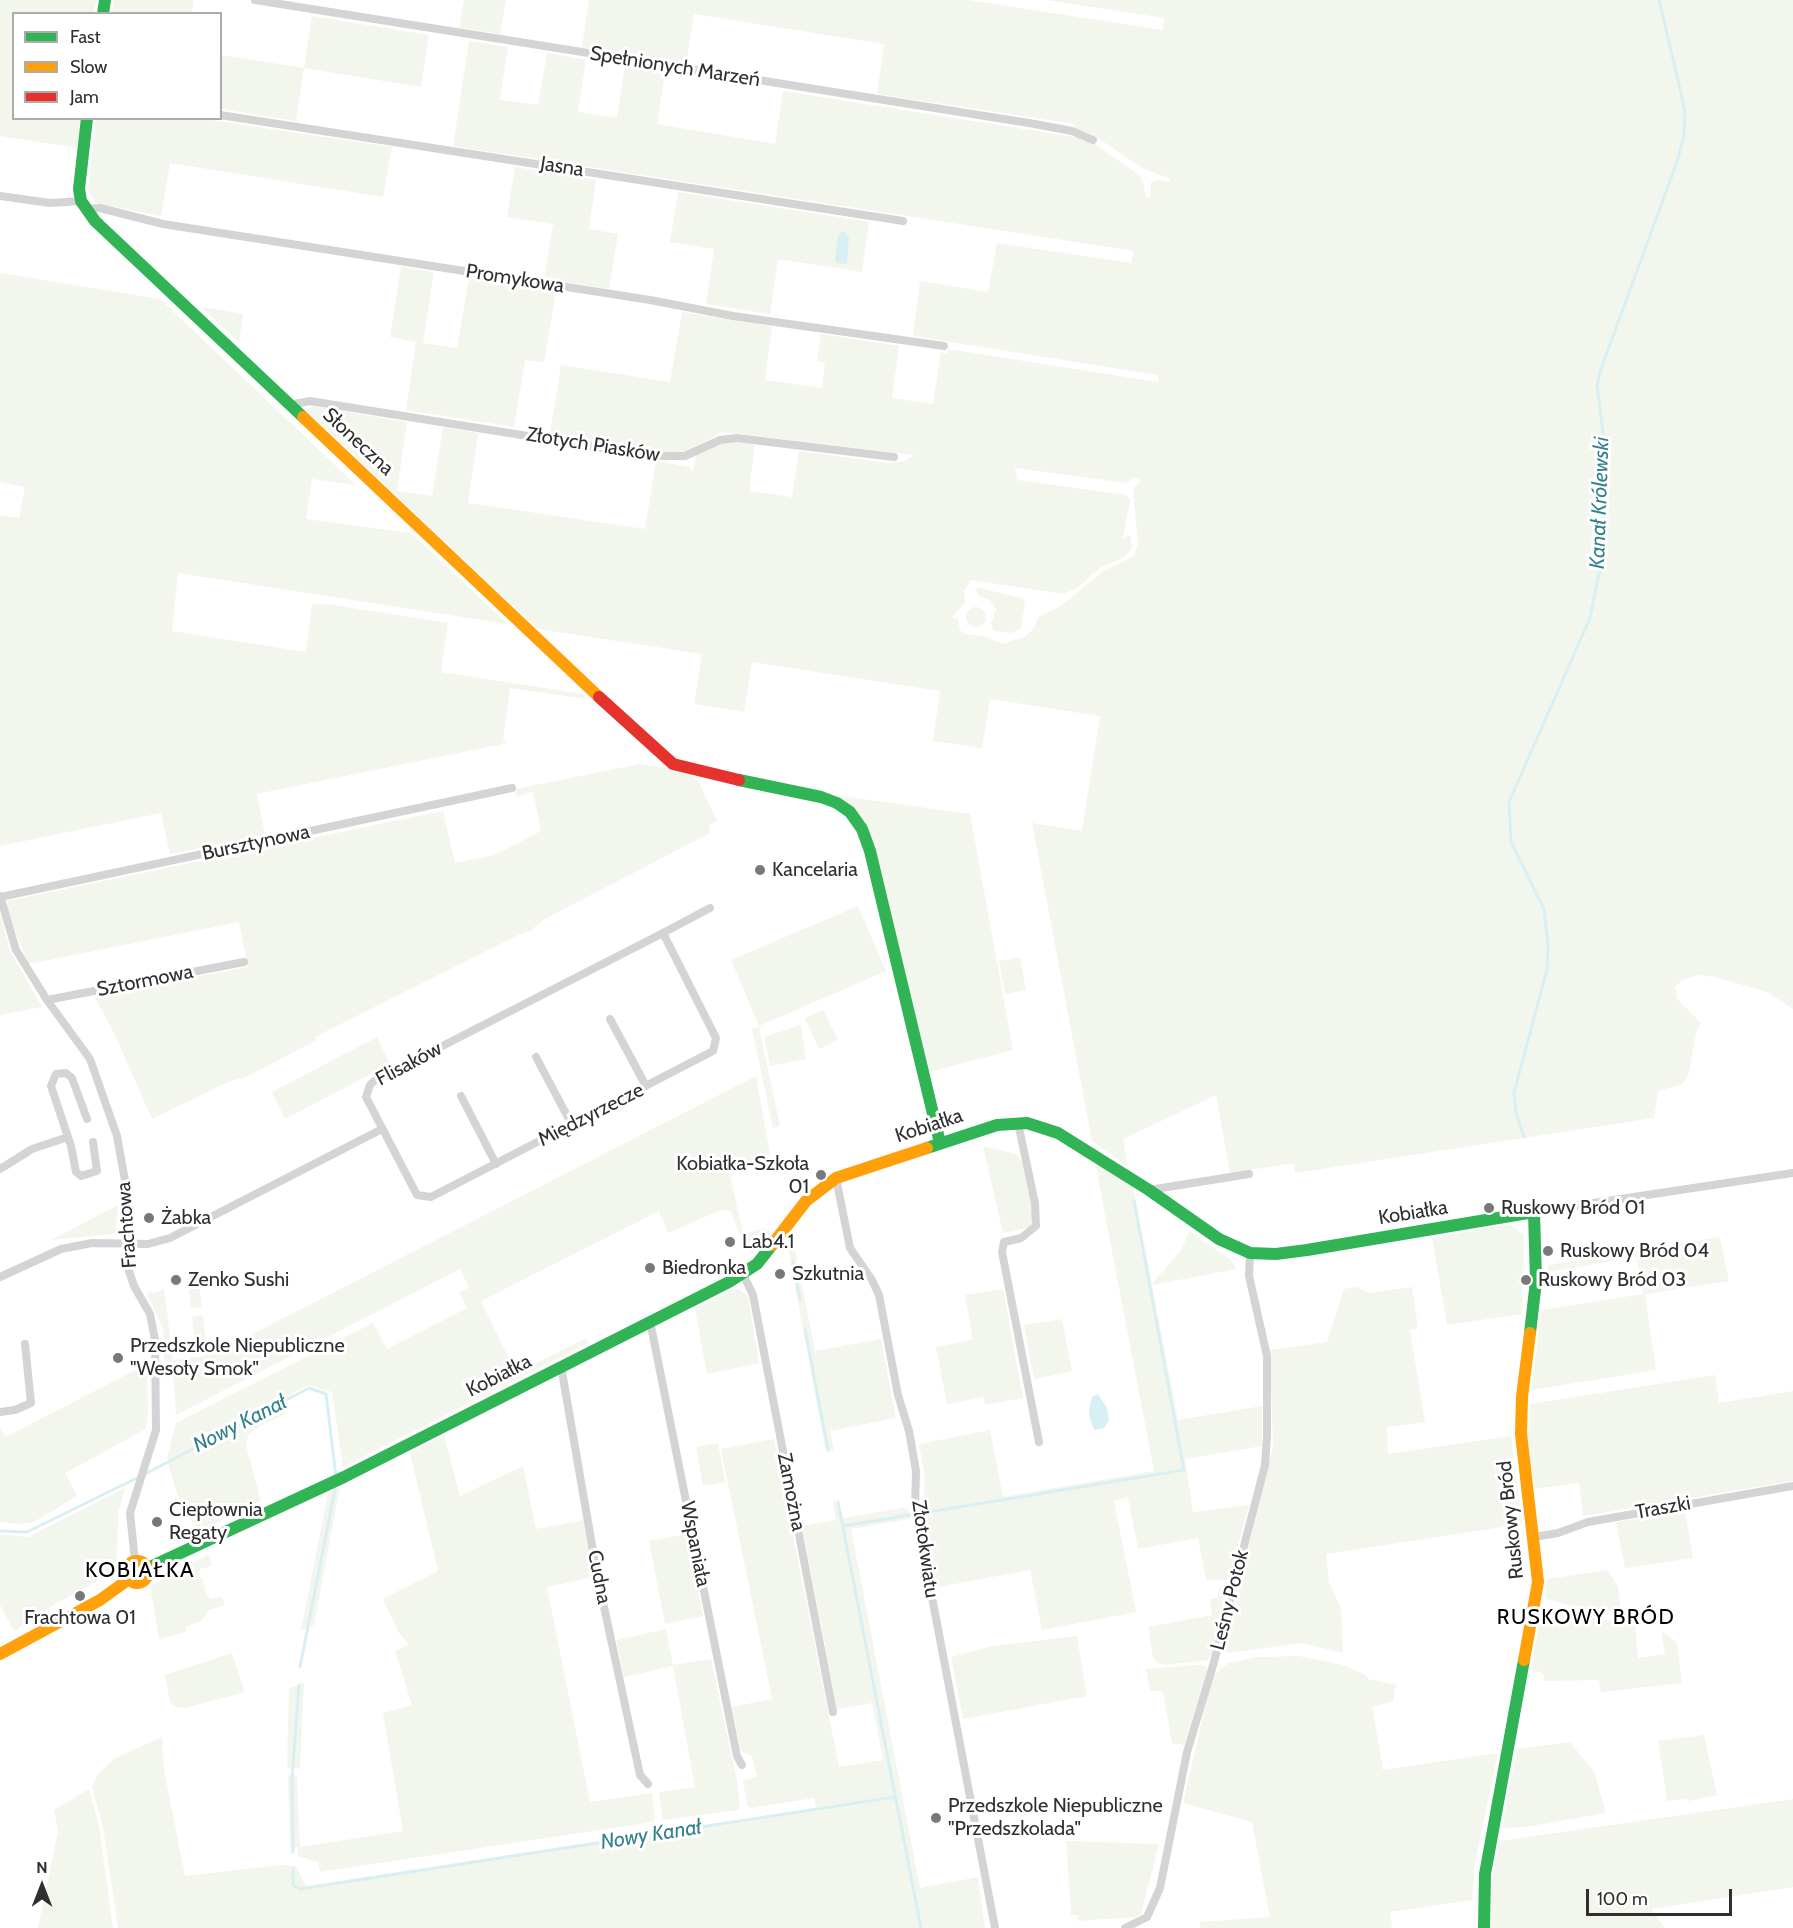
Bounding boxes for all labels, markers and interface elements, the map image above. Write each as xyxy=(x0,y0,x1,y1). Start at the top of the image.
legend xyxy=(12,12,222,120)
text: Fast xyxy=(70,26,101,48)
street label: Spełnionych Marzeń xyxy=(588,42,762,92)
text: Slow xyxy=(70,56,107,78)
text: Jam xyxy=(70,86,99,108)
street label: Jasna xyxy=(539,152,585,182)
street label: Promykowa xyxy=(464,259,566,299)
street label: Słoneczna xyxy=(318,403,398,481)
street label: Złotych Piasków xyxy=(524,423,662,467)
water label: Kanał Królewski xyxy=(1585,436,1615,570)
street label: Bursztynowa xyxy=(200,820,312,866)
place label: Kancelaria xyxy=(772,858,858,882)
marker: Kancelaria xyxy=(753,863,767,877)
street label: Sztormowa xyxy=(95,960,195,1002)
street label: Flisaków xyxy=(372,1037,446,1091)
street label: Międzyrzecze xyxy=(534,1078,648,1152)
street label: Kobiałka xyxy=(892,1104,966,1148)
place label: Kobiałka-Szkoła 01 xyxy=(676,1152,809,1199)
marker: Kobiałka-Szkoła 01 xyxy=(814,1168,828,1182)
street label: Frachtowa xyxy=(112,1181,142,1269)
street label: Kobiałka xyxy=(1377,1196,1449,1230)
place label: Ruskowy Bród 01 xyxy=(1501,1196,1645,1220)
marker: Ruskowy Bród 01 xyxy=(1482,1201,1496,1215)
place label: Żabka xyxy=(161,1206,211,1230)
marker: Żabka xyxy=(142,1211,156,1225)
place label: Lab4.1 xyxy=(742,1230,794,1254)
marker: Lab4.1 xyxy=(723,1235,737,1249)
place label: Ruskowy Bród 04 xyxy=(1560,1239,1709,1263)
marker: Ruskowy Bród 04 xyxy=(1541,1244,1555,1258)
place label: Biedronka xyxy=(662,1256,746,1280)
marker: Biedronka xyxy=(643,1261,657,1275)
place label: Szkutnia xyxy=(792,1262,864,1286)
marker: Szkutnia xyxy=(773,1267,787,1281)
place label: Zenko Sushi xyxy=(188,1268,289,1292)
place label: Ruskowy Bród 03 xyxy=(1538,1268,1686,1292)
marker: Zenko Sushi xyxy=(169,1273,183,1287)
marker: Ruskowy Bród 03 xyxy=(1519,1273,1533,1287)
place label: Przedszkole Niepubliczne "Wesoły Smok" xyxy=(130,1334,345,1381)
street label: Kobiałka xyxy=(462,1349,536,1403)
marker: Przedszkole Niepubliczne "Wesoły Smok" xyxy=(111,1351,125,1365)
water label: Nowy Kanał xyxy=(189,1390,291,1458)
street label: Zamożna xyxy=(772,1451,810,1533)
street label: Ruskowy Bród xyxy=(1493,1460,1529,1580)
street label: Traszki xyxy=(1634,1491,1692,1525)
place label: Ciepłownia Regaty xyxy=(169,1498,263,1545)
street label: Wspaniała xyxy=(675,1499,715,1589)
street label: Złotokwiatu xyxy=(906,1499,944,1599)
marker: Ciepłownia Regaty xyxy=(150,1515,164,1529)
street label: Leśny Potok xyxy=(1206,1547,1254,1653)
street label: Cudna xyxy=(582,1548,616,1606)
district label: KOBIAŁKA xyxy=(85,1558,195,1584)
marker: Frachtowa 01 xyxy=(73,1589,87,1603)
district label: RUSKOWY BRÓD xyxy=(1497,1605,1675,1631)
place label: Frachtowa 01 xyxy=(24,1606,136,1630)
place label: Przedszkole Niepubliczne "Przedszkolada" xyxy=(948,1794,1163,1841)
marker: Przedszkole Niepubliczne "Przedszkolada" xyxy=(929,1811,943,1825)
water label: Nowy Kanał xyxy=(599,1815,703,1855)
north arrow xyxy=(12,1856,72,1916)
text: N xyxy=(36,1858,48,1877)
scale bar xyxy=(1589,1877,1734,1915)
text: 100 m xyxy=(1597,1888,1648,1910)

